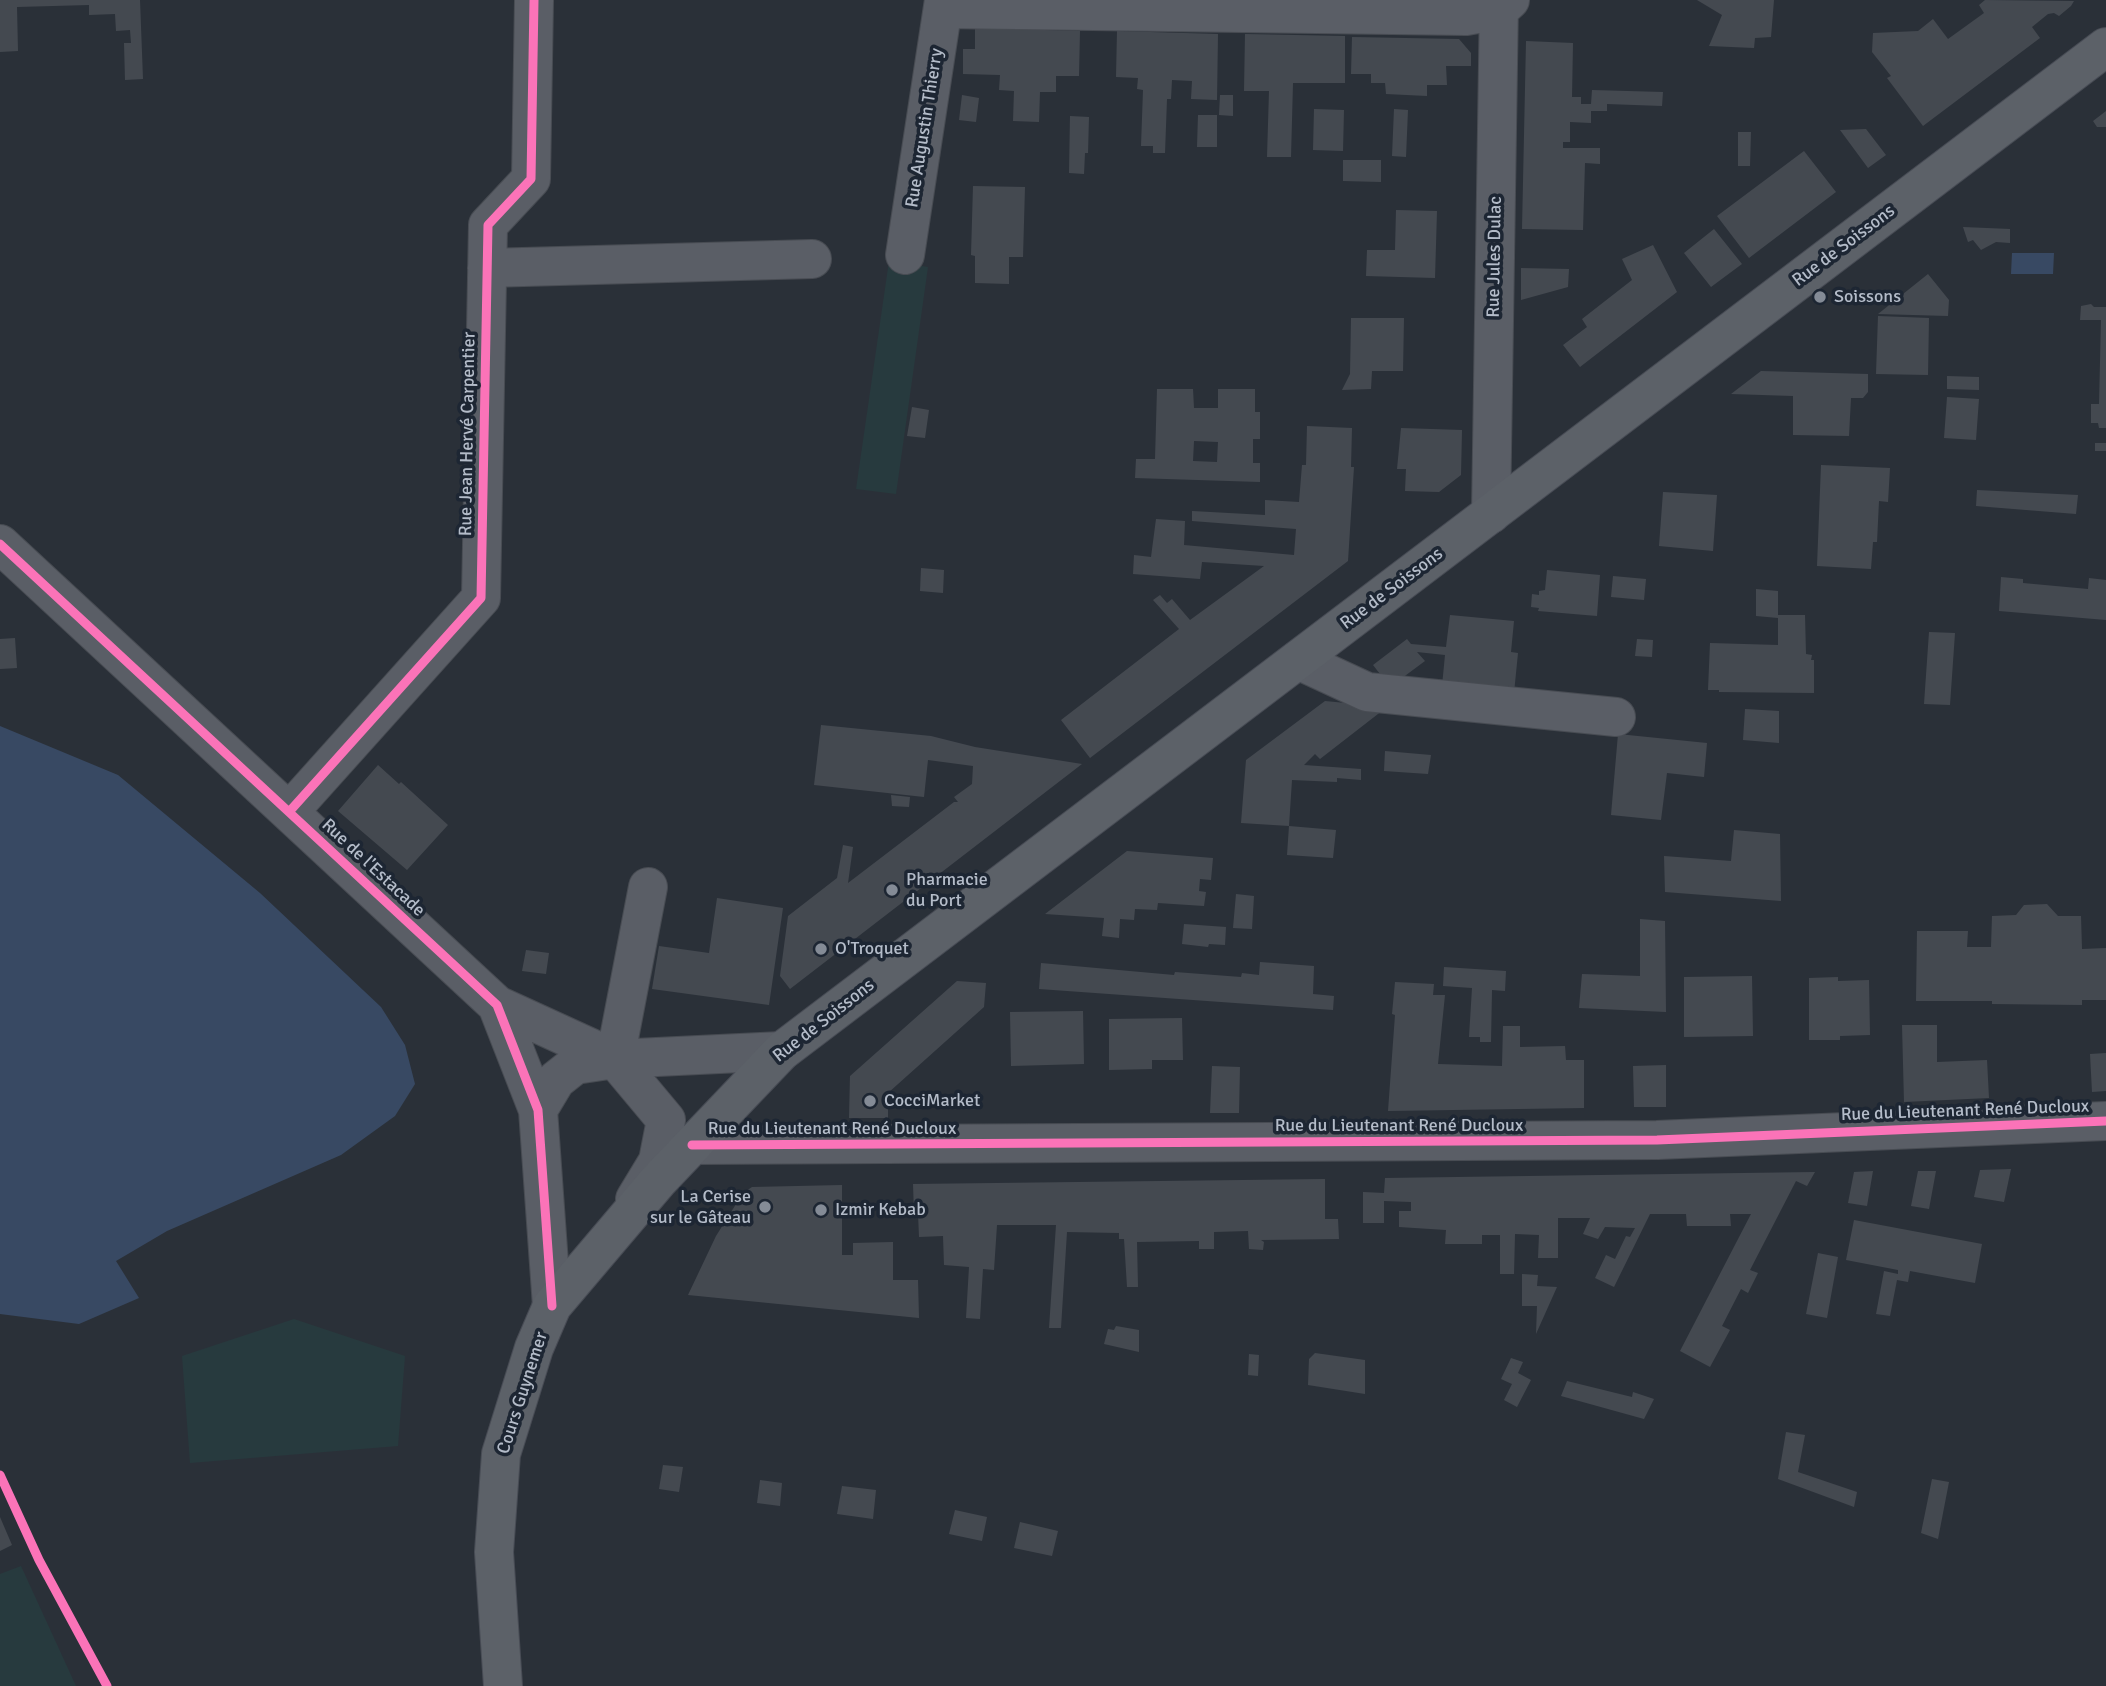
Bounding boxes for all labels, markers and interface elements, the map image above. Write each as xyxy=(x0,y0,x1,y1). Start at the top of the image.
street label: Rue Augustin Thierry xyxy=(902,47,948,209)
street label: Rue Jules Dulac xyxy=(1483,196,1507,318)
street label: Rue de Soissons xyxy=(1788,200,1900,292)
place label: Soissons xyxy=(1834,286,1901,308)
marker: Soissons xyxy=(1812,289,1828,305)
street label: Rue Jean Hervé Carpentier xyxy=(455,332,481,536)
street label: Rue de Soissons xyxy=(1336,543,1448,635)
street label: Rue de l'Estacade xyxy=(317,815,429,921)
place label: Pharmacie du Port xyxy=(906,869,988,912)
marker: Pharmacie du Port xyxy=(884,882,900,898)
place label: O'Troquet xyxy=(835,938,909,960)
marker: O'Troquet xyxy=(813,941,829,957)
street label: Rue de Soissons xyxy=(769,975,879,1067)
place label: CocciMarket xyxy=(884,1090,980,1112)
marker: CocciMarket xyxy=(862,1093,878,1109)
street label: Rue du Lieutenant René Ducloux xyxy=(1840,1096,2090,1126)
street label: Rue du Lieutenant René Ducloux xyxy=(1275,1115,1523,1137)
street label: Rue du Lieutenant René Ducloux xyxy=(708,1118,956,1140)
place label: La Cerise sur le Gâteau xyxy=(650,1186,751,1228)
marker: La Cerise sur le Gâteau xyxy=(757,1199,773,1215)
place label: Izmir Kebab xyxy=(835,1199,926,1221)
marker: Izmir Kebab xyxy=(813,1202,829,1218)
street label: Cours Guynemer xyxy=(493,1329,553,1457)

